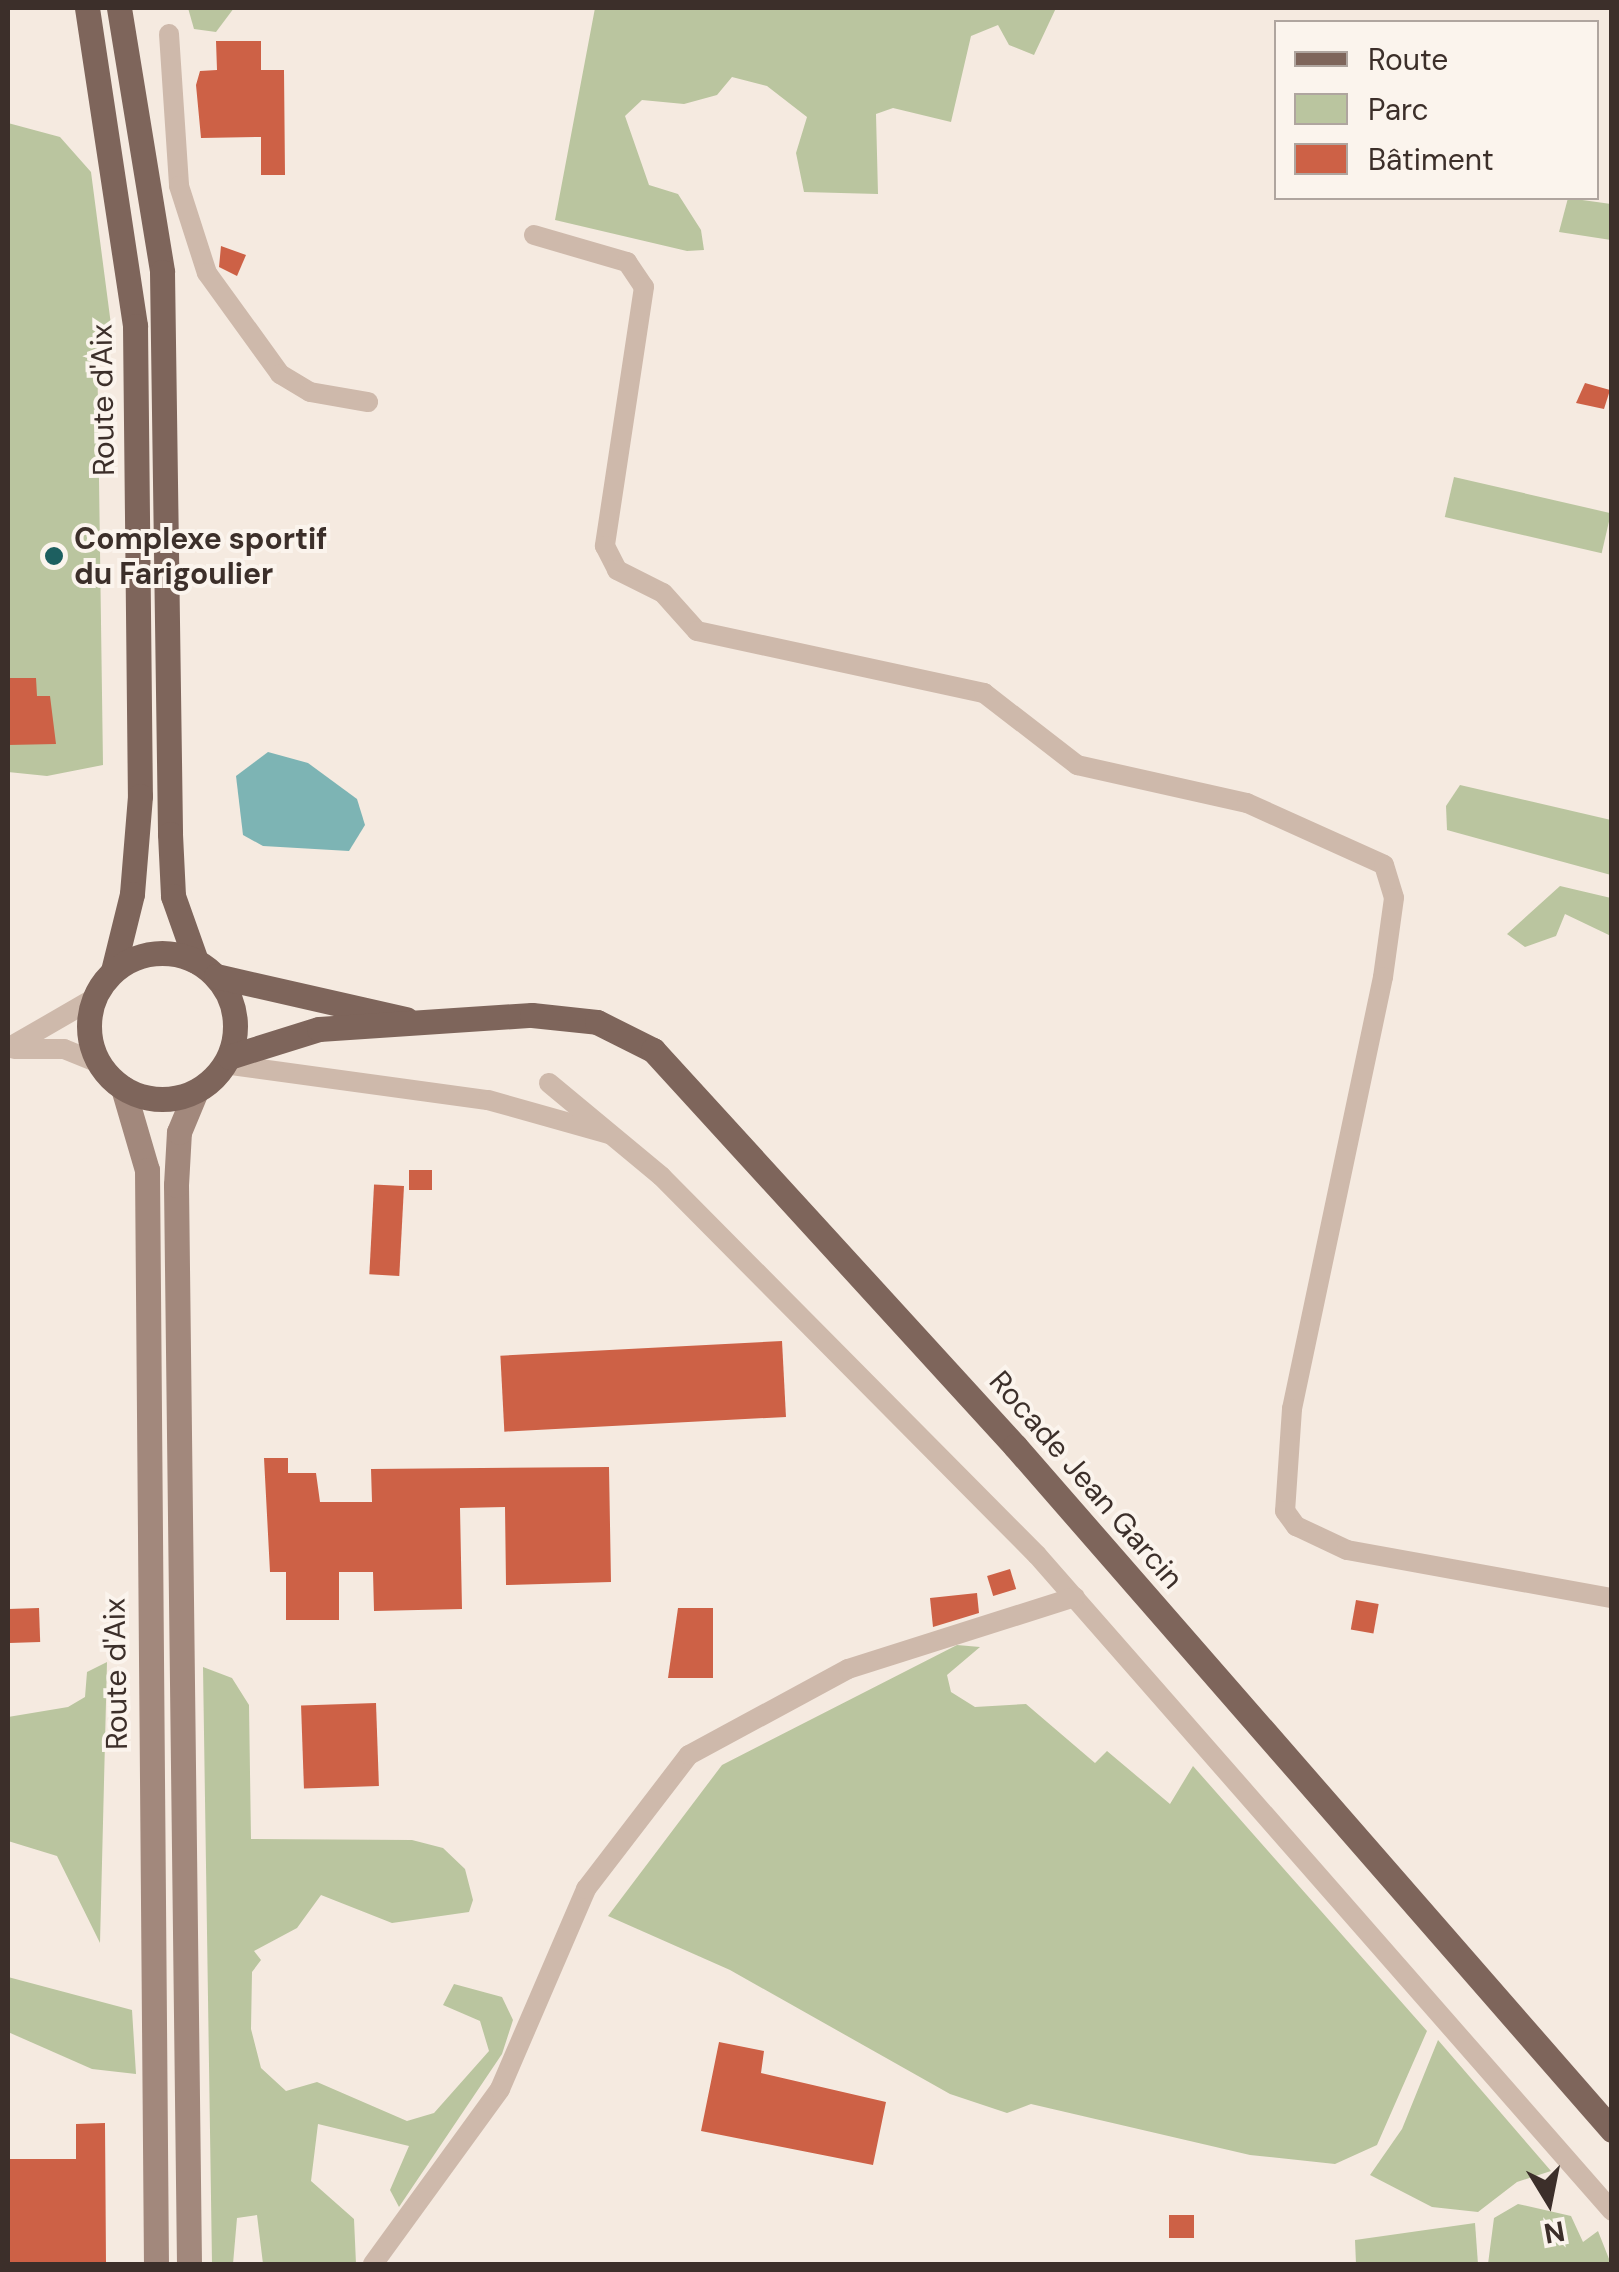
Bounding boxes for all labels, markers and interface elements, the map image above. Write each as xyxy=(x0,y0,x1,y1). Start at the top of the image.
legend xyxy=(1274,20,1599,200)
text: Route xyxy=(1368,40,1448,79)
text: Parc xyxy=(1368,90,1429,129)
text: Bâtiment xyxy=(1368,140,1494,179)
street label: Route d'Aix xyxy=(84,324,122,476)
place label: Complexe sportif du Farigoulier xyxy=(74,521,327,592)
marker: Complexe sportif du Farigoulier xyxy=(43,545,65,567)
street label: Rocade Jean Garcin xyxy=(982,1364,1190,1596)
street label: Route d'Aix xyxy=(97,1598,135,1750)
north arrow xyxy=(1499,2152,1599,2252)
text: N xyxy=(1541,2212,1568,2252)

